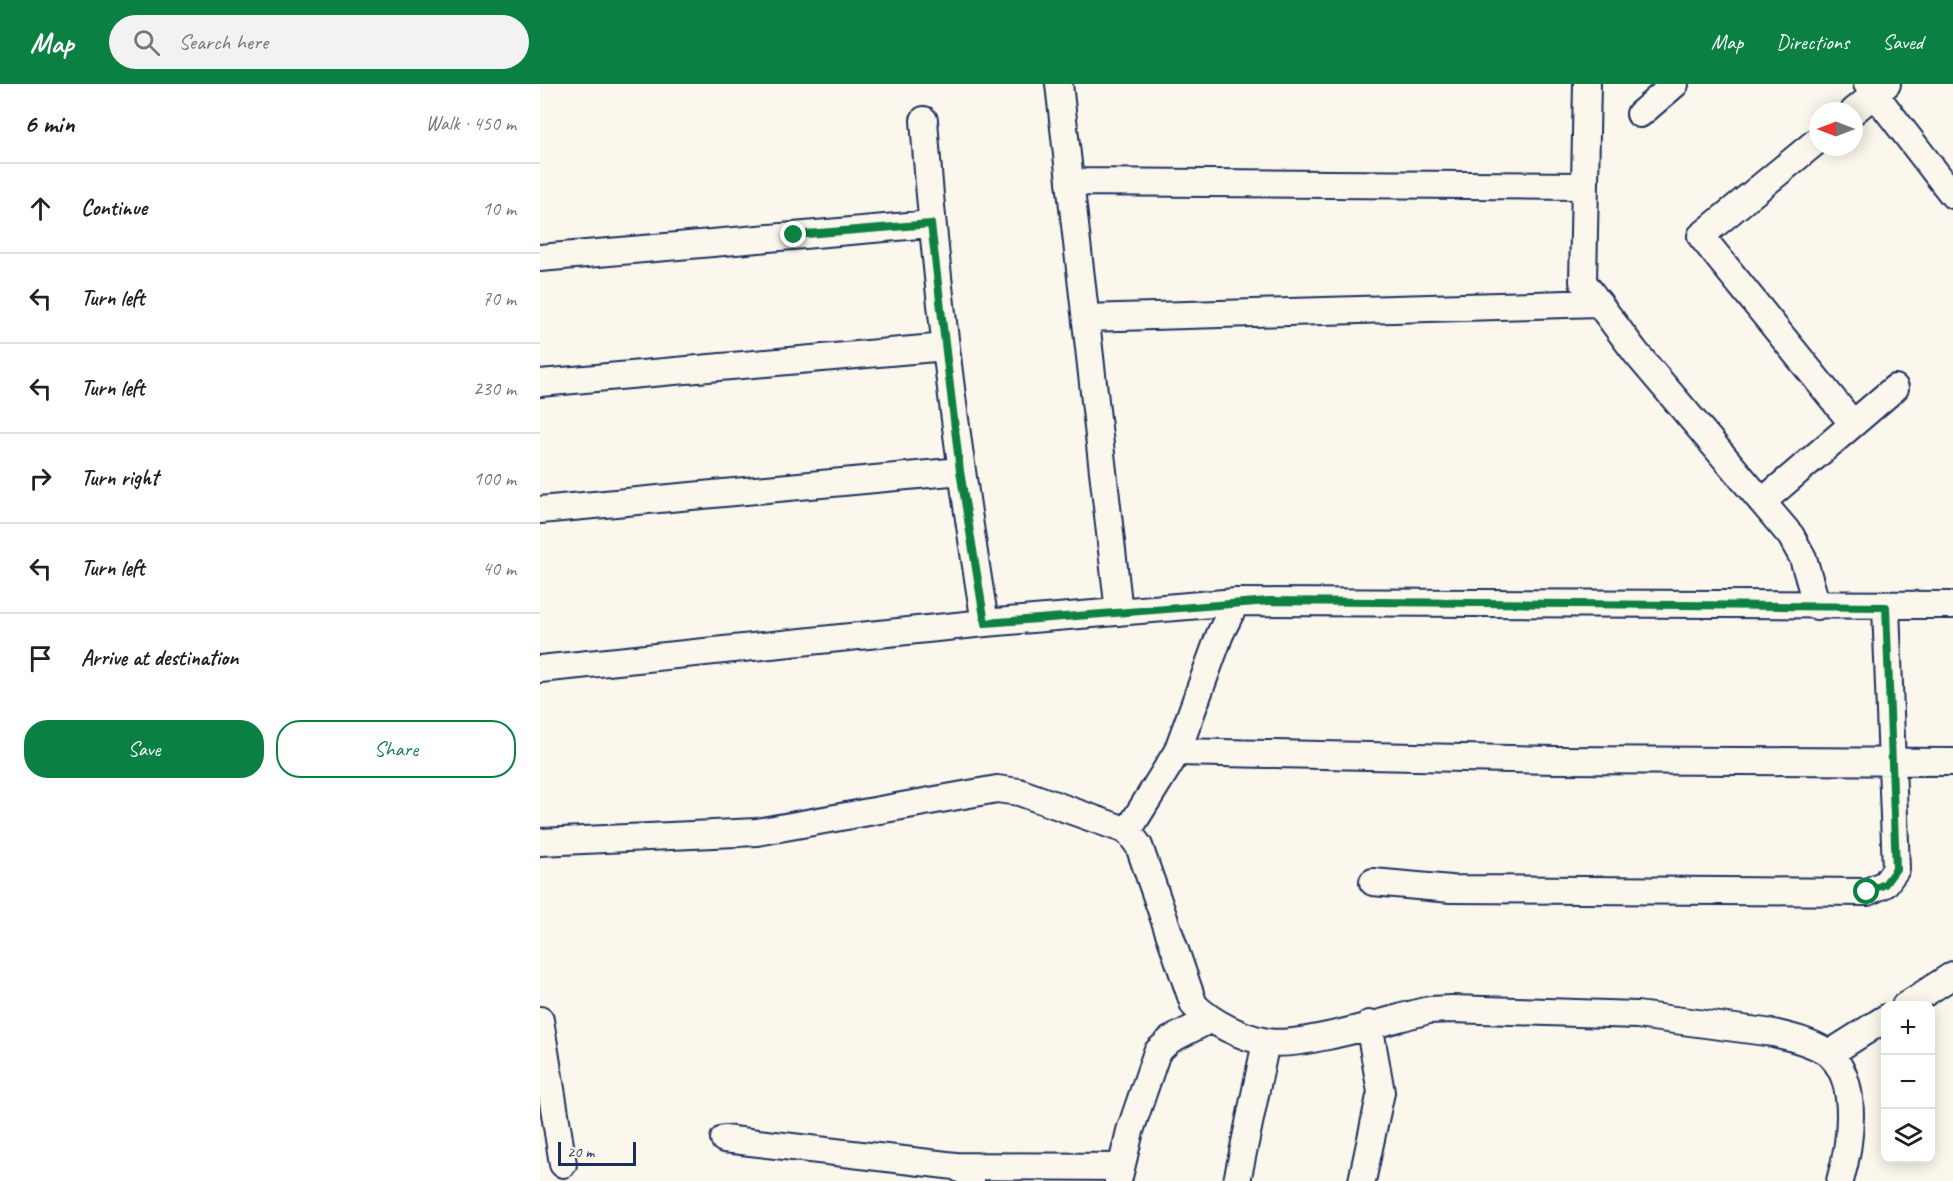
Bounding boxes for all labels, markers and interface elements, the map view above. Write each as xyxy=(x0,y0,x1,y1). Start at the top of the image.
search box xyxy=(109,15,529,69)
text: Map xyxy=(30,25,73,60)
icon: search xyxy=(130,26,163,59)
text: Search here xyxy=(178,28,268,56)
text: Map xyxy=(1711,29,1743,55)
text: Directions xyxy=(1776,29,1849,55)
text: Saved xyxy=(1882,29,1923,55)
north arrow xyxy=(1809,102,1863,156)
text: 6 min xyxy=(24,107,74,140)
text: Walk · 450 m xyxy=(426,111,516,136)
icon: ahead xyxy=(24,192,57,225)
text: Continue xyxy=(81,194,147,222)
text: 10 m xyxy=(482,196,516,221)
route end xyxy=(780,221,806,247)
icon: left xyxy=(24,282,57,315)
text: Turn left xyxy=(81,284,145,312)
text: 70 m xyxy=(482,286,516,311)
icon: left xyxy=(24,372,57,405)
text: Turn left xyxy=(81,374,145,402)
text: 230 m xyxy=(473,376,516,401)
icon: right xyxy=(24,462,57,495)
text: Turn right xyxy=(81,464,158,492)
text: 100 m xyxy=(473,466,516,491)
icon: left xyxy=(24,552,57,585)
text: Turn left xyxy=(81,554,145,582)
text: 40 m xyxy=(482,556,516,581)
icon: arrive xyxy=(24,642,57,675)
text: Arrive at destination xyxy=(81,644,238,672)
button: Save xyxy=(24,720,264,778)
button: Share xyxy=(276,720,516,778)
route start xyxy=(1853,878,1879,904)
map controls xyxy=(1881,1001,1935,1163)
button: + xyxy=(1881,1001,1935,1055)
button: − xyxy=(1881,1055,1935,1109)
button: layers xyxy=(1881,1109,1935,1163)
scale bar xyxy=(558,1139,636,1166)
text: 20 m xyxy=(567,1142,594,1162)

